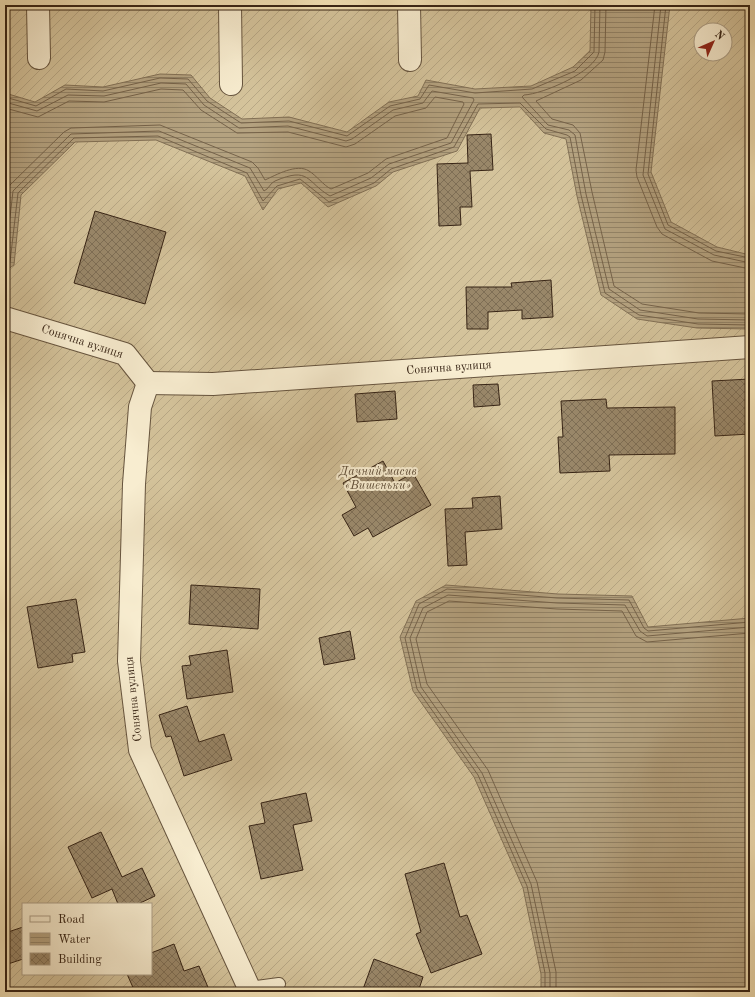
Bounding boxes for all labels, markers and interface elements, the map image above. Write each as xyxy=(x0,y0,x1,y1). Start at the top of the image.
north arrow xyxy=(693,22,733,62)
text: N xyxy=(712,29,726,43)
street label: Сонячна вулиця xyxy=(40,323,124,361)
street label: Сонячна вулиця xyxy=(406,359,492,377)
park label: Дачний масив «Вишеньки» xyxy=(337,466,417,492)
street label: Сонячна вулиця xyxy=(124,656,144,742)
legend xyxy=(22,903,152,975)
text: Road xyxy=(58,914,85,926)
text: Water xyxy=(58,934,91,946)
text: Building xyxy=(58,954,102,966)

